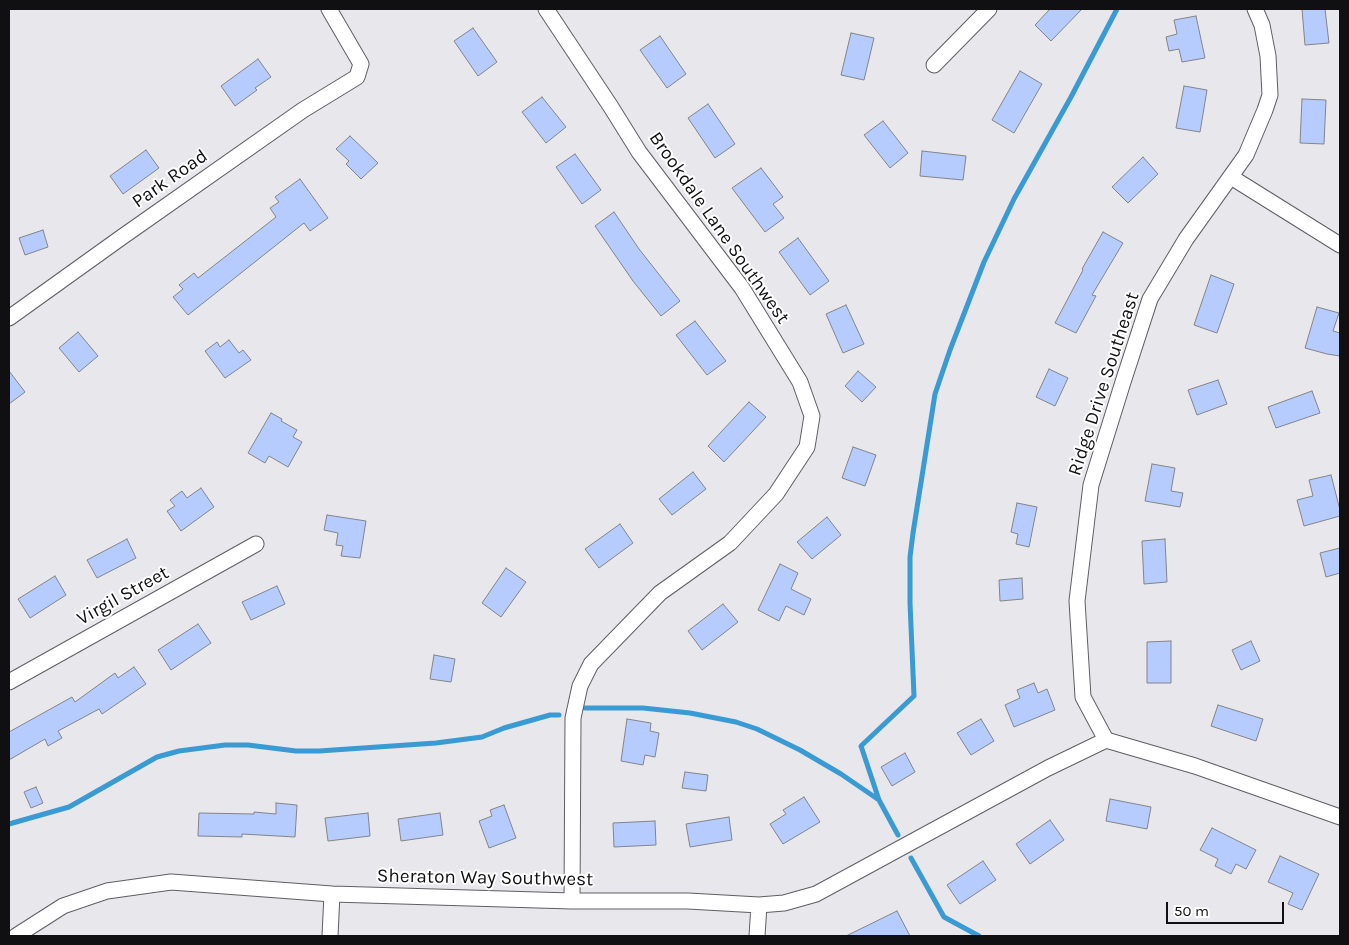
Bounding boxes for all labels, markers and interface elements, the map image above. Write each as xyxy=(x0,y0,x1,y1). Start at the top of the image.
street label: Brookdale Lane Southwest xyxy=(644,128,794,328)
street label: Park Road xyxy=(128,145,212,213)
street label: Ridge Drive Southeast xyxy=(1064,289,1144,479)
street label: Virgil Street xyxy=(73,561,173,631)
street label: Sheraton Way Southwest xyxy=(377,865,593,891)
scale bar xyxy=(1169,892,1286,924)
text: 50 m xyxy=(1174,902,1209,920)

